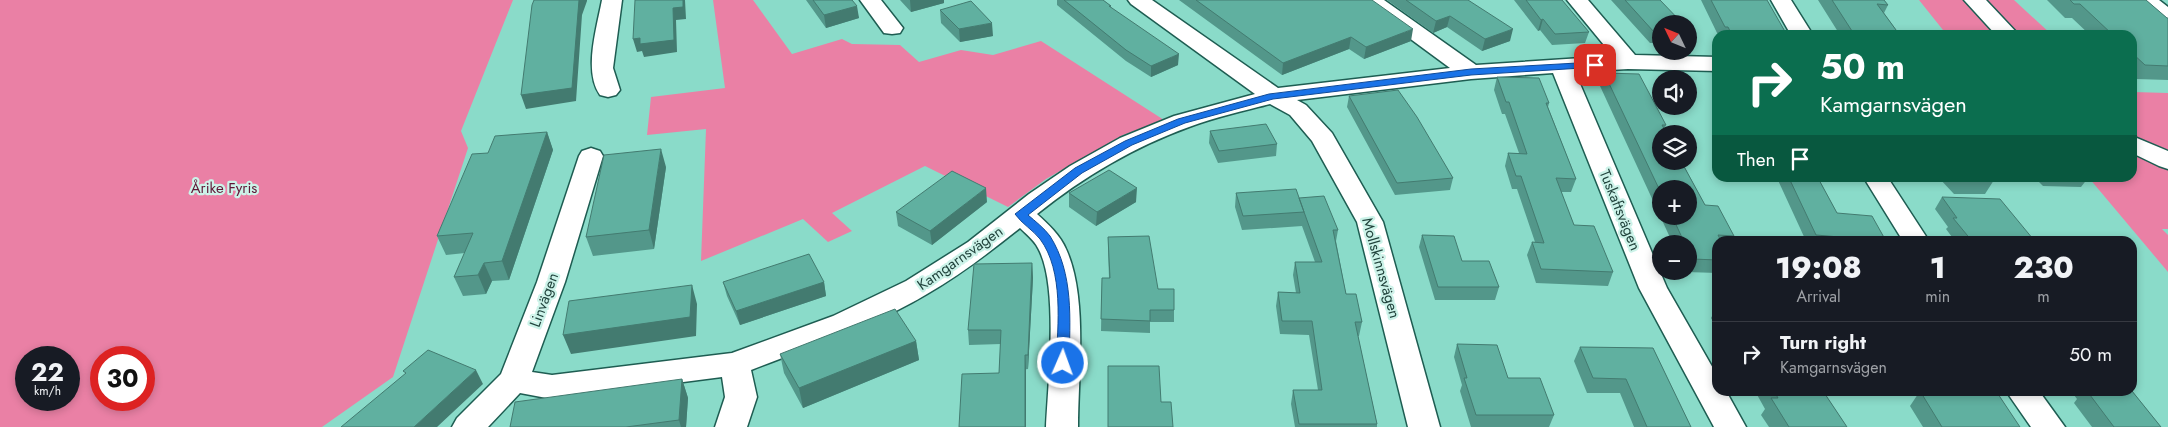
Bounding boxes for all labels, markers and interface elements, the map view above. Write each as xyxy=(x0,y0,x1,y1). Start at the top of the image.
north arrow xyxy=(1652,15,1698,60)
map controls xyxy=(1652,15,1697,280)
text: 50 m xyxy=(1820,42,1905,92)
pin xyxy=(1574,44,1616,86)
icon: right xyxy=(1737,50,1802,115)
icon: arrive xyxy=(1581,51,1609,79)
button: sound xyxy=(1652,70,1697,115)
text: Kamgarnsvägen xyxy=(1820,88,1967,120)
button: layers xyxy=(1652,125,1697,170)
icon: arrive xyxy=(1786,145,1814,173)
text: Then xyxy=(1737,146,1776,173)
street label: Tuskaftsvägen xyxy=(1594,166,1646,254)
park label: Årike Fyris xyxy=(191,177,257,199)
button: + xyxy=(1652,180,1697,225)
street label: Mollskinnsvägen xyxy=(1356,215,1406,321)
street label: Kamgarnsvägen xyxy=(913,220,1007,296)
button: − xyxy=(1652,235,1697,280)
text: 19:08 xyxy=(1775,246,1862,289)
text: 1 xyxy=(1930,246,1946,289)
text: 230 xyxy=(2014,246,2074,289)
street label: Linvägen xyxy=(524,270,564,330)
text: Arrival xyxy=(1797,285,1841,308)
text: min xyxy=(1925,285,1950,308)
text: m xyxy=(2037,285,2050,308)
text: Turn right xyxy=(1780,329,1866,356)
position arrow xyxy=(1036,336,1088,388)
icon: right xyxy=(1737,340,1765,368)
text: 50 m xyxy=(2069,341,2112,368)
speed limit sign: 30 xyxy=(90,346,155,411)
text: 22 xyxy=(31,354,64,390)
text: Kamgarnsvägen xyxy=(1780,356,1887,379)
text: km/h xyxy=(34,382,61,400)

